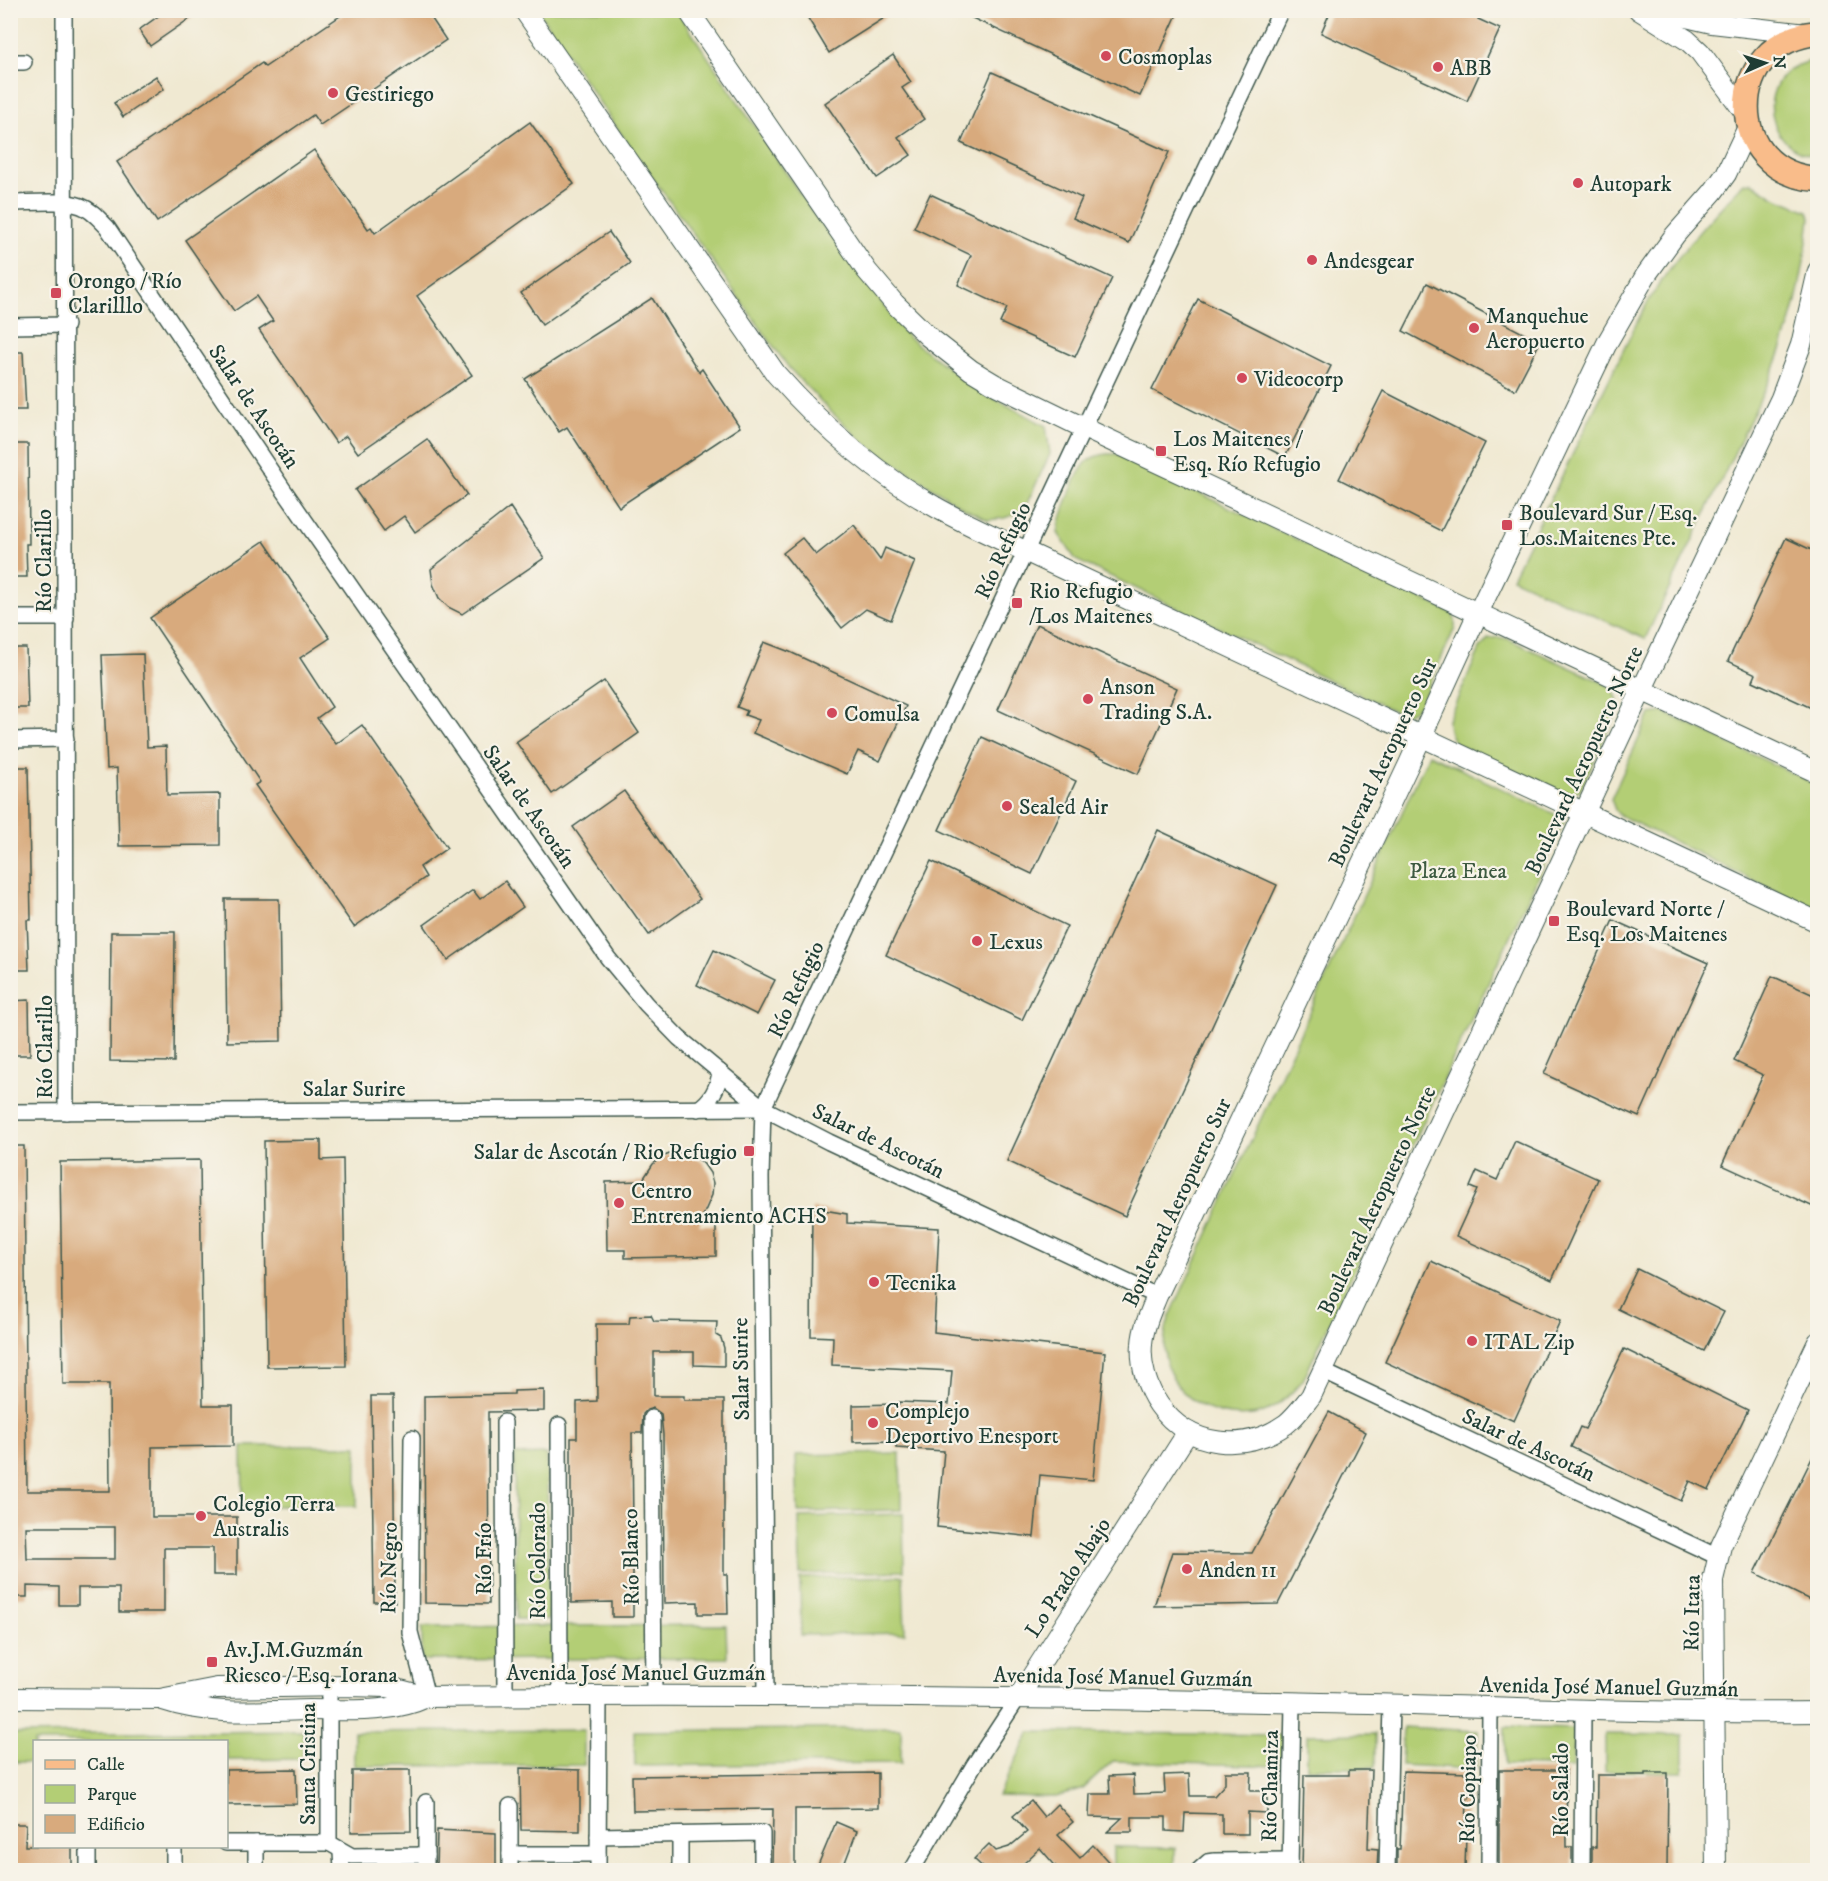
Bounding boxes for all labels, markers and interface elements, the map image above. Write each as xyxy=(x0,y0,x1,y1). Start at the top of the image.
north arrow xyxy=(1735,33,1795,93)
place label: Cosmoplas xyxy=(1118,44,1212,71)
marker: Cosmoplas xyxy=(1099,49,1113,63)
place label: ABB xyxy=(1450,55,1492,82)
text: N xyxy=(1769,55,1789,69)
marker: ABB xyxy=(1431,60,1445,74)
place label: Gestiriego xyxy=(345,81,434,108)
marker: Gestiriego xyxy=(326,86,340,100)
place label: Autopark xyxy=(1590,171,1672,198)
marker: Autopark xyxy=(1571,176,1585,190)
place label: Andesgear xyxy=(1324,248,1415,275)
marker: Andesgear xyxy=(1305,253,1319,267)
place label: Orongo / Río Clarilllo xyxy=(68,268,182,320)
marker: Orongo / Río Clarilllo xyxy=(49,286,63,300)
place label: Manquehue Aeropuerto xyxy=(1486,303,1589,355)
marker: Manquehue Aeropuerto xyxy=(1467,321,1481,335)
street label: Salar de Ascotán xyxy=(202,340,305,474)
place label: Videocorp xyxy=(1253,366,1344,393)
marker: Videocorp xyxy=(1235,371,1249,385)
place label: Los Maitenes / Esq. Río Refugio xyxy=(1173,426,1321,478)
marker: Los Maitenes / Esq. Río Refugio xyxy=(1154,444,1168,458)
street label: Río Refugio xyxy=(969,498,1038,603)
place label: Boulevard Sur / Esq. Los.Maitenes Pte. xyxy=(1519,500,1698,552)
street label: Río Clarillo xyxy=(31,509,58,613)
marker: Boulevard Sur / Esq. Los.Maitenes Pte. xyxy=(1500,518,1514,532)
place label: Rio Refugio /Los Maitenes xyxy=(1029,578,1153,630)
marker: Rio Refugio /Los Maitenes xyxy=(1010,596,1024,610)
street label: Boulevard Aeropuerto Norte xyxy=(1519,642,1649,880)
street label: Boulevard Aeropuerto Sur xyxy=(1323,653,1444,871)
place label: Anson Trading S.A. xyxy=(1100,674,1212,726)
marker: Anson Trading S.A. xyxy=(1081,692,1095,706)
place label: Comulsa xyxy=(844,701,920,728)
marker: Comulsa xyxy=(825,706,839,720)
street label: Salar de Ascotán xyxy=(476,740,581,874)
place label: Sealed Air xyxy=(1019,794,1109,821)
marker: Sealed Air xyxy=(1000,799,1014,813)
park label: Plaza Enea xyxy=(1409,858,1507,885)
place label: Boulevard Norte / Esq. Los Maitenes xyxy=(1566,896,1727,948)
marker: Boulevard Norte / Esq. Los Maitenes xyxy=(1547,914,1561,928)
place label: Lexus xyxy=(989,929,1043,956)
marker: Lexus xyxy=(970,934,984,948)
street label: Río Refugio xyxy=(762,937,831,1042)
street label: Río Clarillo xyxy=(32,995,59,1099)
street label: Salar Surire xyxy=(302,1076,406,1103)
street label: Boulevard Aeropuerto Norte xyxy=(1312,1082,1442,1320)
street label: Boulevard Aeropuerto Sur xyxy=(1117,1093,1238,1311)
street label: Salar de Ascotán xyxy=(808,1098,949,1185)
place label: Salar de Ascotán / Rio Refugio xyxy=(474,1139,737,1166)
marker: Salar de Ascotán / Rio Refugio xyxy=(742,1144,756,1158)
place label: Centro Entrenamiento ACHS xyxy=(631,1178,827,1230)
marker: Centro Entrenamiento ACHS xyxy=(612,1196,626,1210)
place label: Tecnika xyxy=(886,1270,957,1297)
marker: Tecnika xyxy=(867,1275,881,1289)
street label: Salar Surire xyxy=(727,1317,756,1421)
place label: ITAL Zip xyxy=(1484,1329,1575,1356)
marker: ITAL Zip xyxy=(1465,1334,1479,1348)
place label: Complejo Deportivo Enesport xyxy=(885,1398,1058,1450)
street label: Salar de Ascotán xyxy=(1457,1403,1600,1488)
marker: Complejo Deportivo Enesport xyxy=(866,1416,880,1430)
place label: Colegio Terra Australis xyxy=(213,1491,336,1543)
street label: Río Colorado xyxy=(525,1502,552,1620)
street label: Río Blanco xyxy=(617,1508,646,1606)
marker: Colegio Terra Australis xyxy=(194,1509,208,1523)
street label: Lo Prado Abajo xyxy=(1019,1513,1117,1643)
street label: Río Negro xyxy=(375,1522,404,1614)
street label: Río Frío xyxy=(471,1523,498,1595)
place label: Anden 11 xyxy=(1199,1557,1277,1584)
marker: Anden 11 xyxy=(1180,1562,1194,1576)
street label: Río Itata xyxy=(1678,1574,1707,1652)
place label: Av.J.M.Guzmán Riesco / Esq. Iorana xyxy=(224,1637,398,1689)
marker: Av.J.M.Guzmán Riesco / Esq. Iorana xyxy=(205,1655,219,1669)
street label: Avenida José Manuel Guzmán xyxy=(506,1660,766,1687)
street label: Avenida José Manuel Guzmán xyxy=(993,1662,1253,1693)
street label: Avenida José Manuel Guzmán xyxy=(1479,1672,1739,1703)
street label: Santa Cristina xyxy=(295,1702,322,1825)
street label: Río Chamiza xyxy=(1256,1729,1285,1842)
street label: Río Copiapo xyxy=(1454,1734,1483,1844)
legend xyxy=(33,1740,228,1848)
street label: Río Salado xyxy=(1548,1743,1575,1837)
text: Calle xyxy=(87,1754,125,1776)
text: Parque xyxy=(87,1784,137,1806)
text: Edificio xyxy=(87,1814,145,1836)

